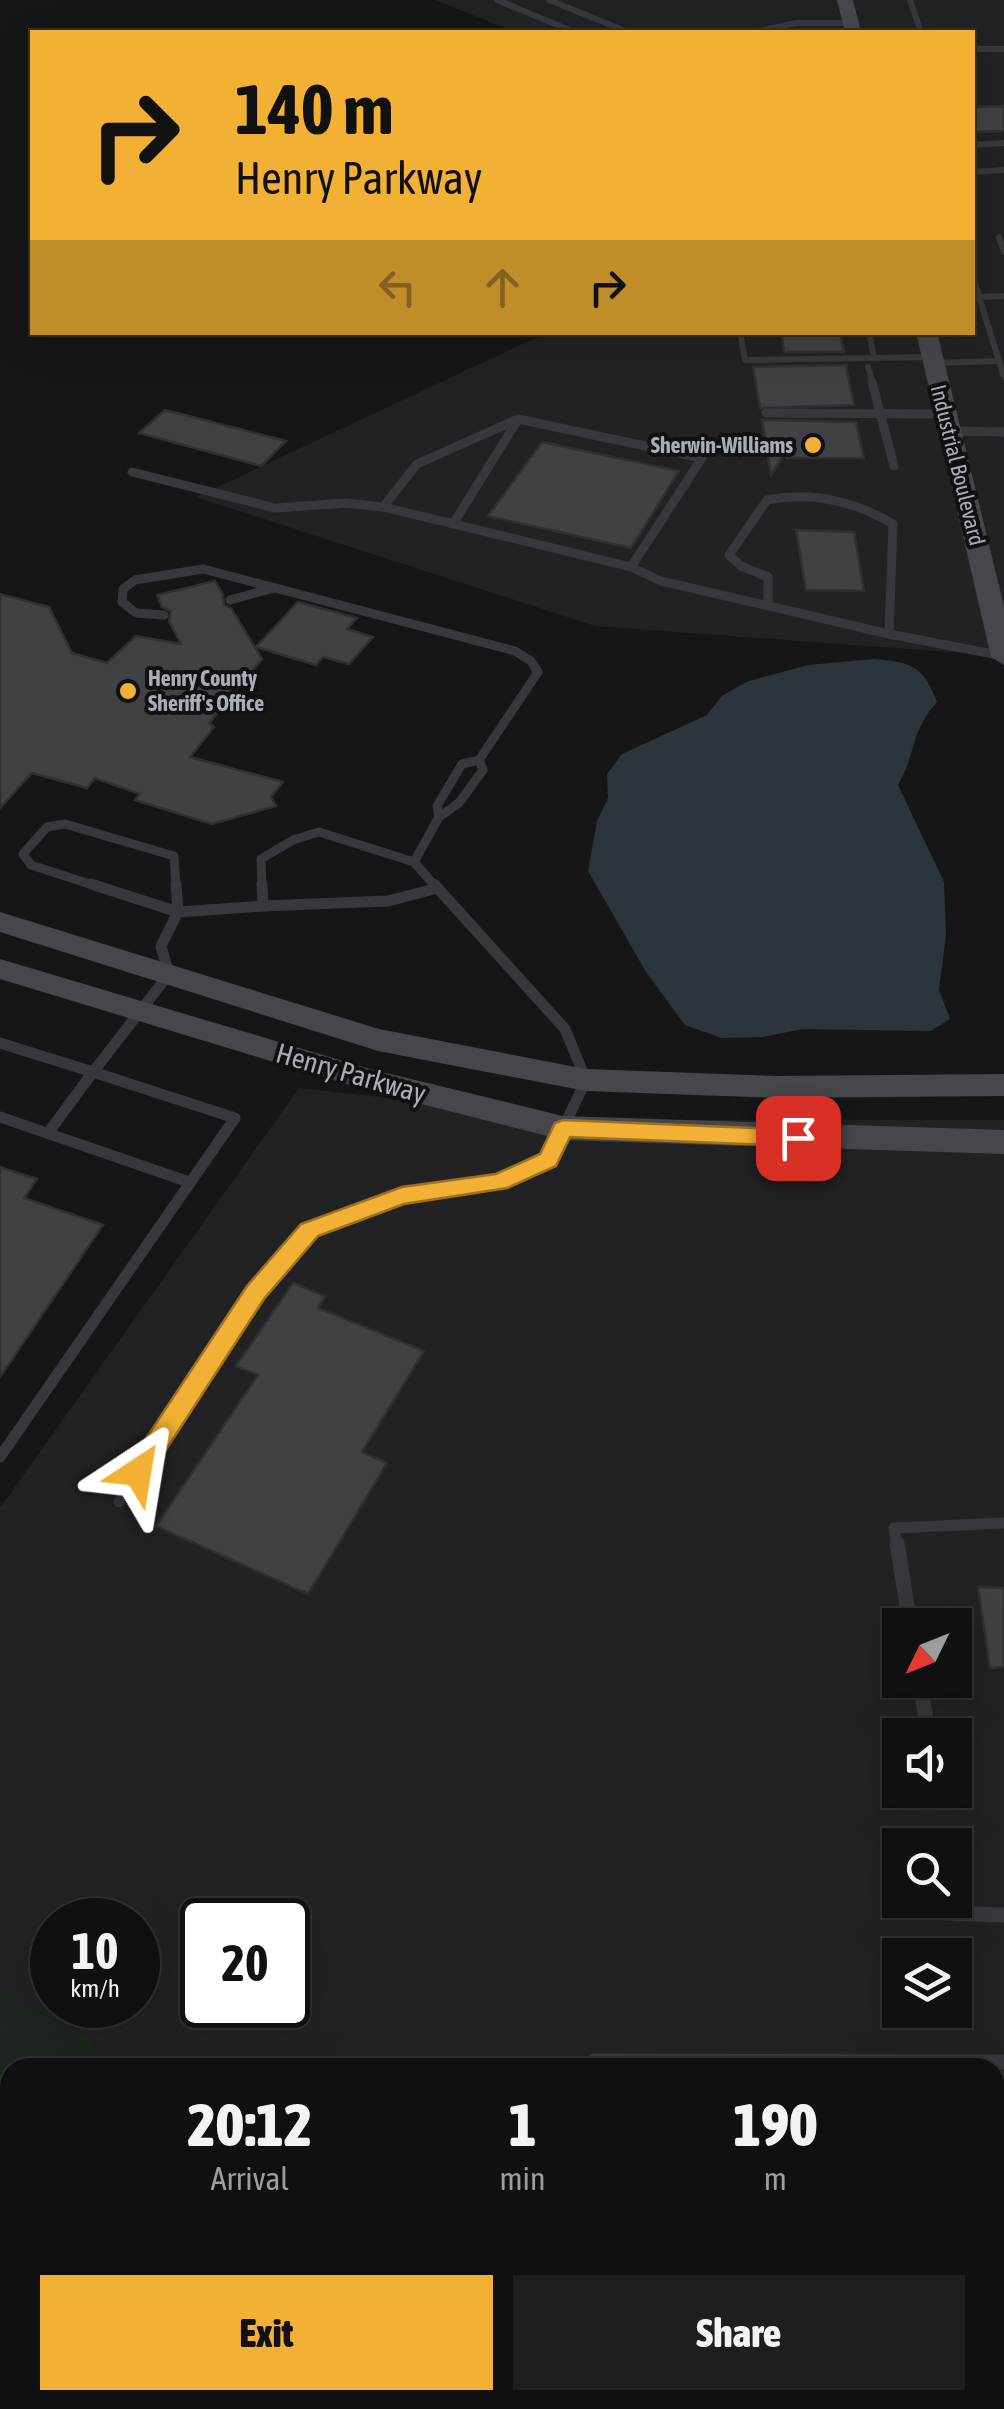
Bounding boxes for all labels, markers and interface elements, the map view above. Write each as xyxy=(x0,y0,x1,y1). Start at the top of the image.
text: 140 m xyxy=(235,69,394,149)
icon: right xyxy=(70,70,200,200)
text: Henry Parkway xyxy=(235,152,482,204)
icon: left xyxy=(370,260,425,315)
icon: ahead xyxy=(475,260,530,315)
icon: right xyxy=(580,260,635,315)
street label: Industrial Boulevard xyxy=(925,382,991,548)
place label: Sherwin-Williams xyxy=(651,432,793,458)
marker: Sherwin-Williams xyxy=(802,434,824,456)
place label: Henry County Sheriff's Office xyxy=(148,665,264,716)
marker: Henry County Sheriff's Office xyxy=(117,680,139,702)
street label: Henry Parkway xyxy=(273,1036,429,1110)
pin xyxy=(756,1096,841,1181)
icon: arrive xyxy=(771,1111,826,1166)
position arrow xyxy=(86,1420,190,1524)
north arrow xyxy=(882,1608,972,1698)
map controls xyxy=(882,1608,972,2028)
button: sound xyxy=(882,1718,972,1808)
button: search xyxy=(882,1828,972,1918)
speed limit sign: 20 xyxy=(180,1898,310,2028)
text: 10 xyxy=(71,1922,118,1980)
button: layers xyxy=(882,1938,972,2028)
text: km/h xyxy=(70,1974,120,2002)
text: 20:12 xyxy=(187,2090,312,2159)
text: 1 xyxy=(508,2090,537,2159)
text: 190 xyxy=(733,2090,818,2159)
text: Arrival xyxy=(211,2160,289,2197)
text: min xyxy=(500,2160,545,2197)
text: m xyxy=(764,2160,787,2197)
button: Exit xyxy=(40,2275,493,2390)
button: Share xyxy=(513,2275,965,2390)

